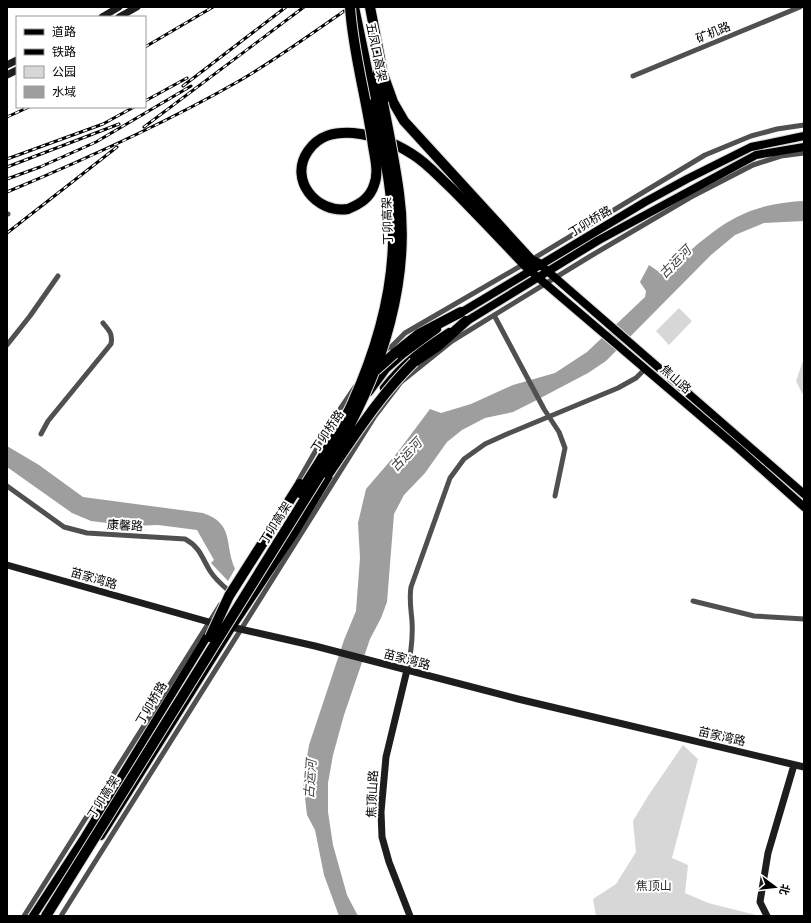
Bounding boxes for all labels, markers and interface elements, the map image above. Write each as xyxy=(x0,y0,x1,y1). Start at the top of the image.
legend xyxy=(16,16,146,108)
street label: 矿机路 xyxy=(693,18,733,46)
street label: 五凤口高架 xyxy=(363,21,391,83)
text: 道路 xyxy=(52,24,76,39)
text: 铁路 xyxy=(52,44,76,59)
text: 公园 xyxy=(52,64,76,79)
text: 水域 xyxy=(52,84,76,99)
street label: 丁卯高架 xyxy=(379,197,395,245)
street label: 丁卯桥路 xyxy=(566,202,614,240)
water label: 古运河 xyxy=(655,240,697,282)
street label: 焦山路 xyxy=(657,362,695,396)
street label: 丁卯桥路 xyxy=(307,407,347,455)
water label: 古运河 xyxy=(386,433,428,475)
street label: 丁卯高架 xyxy=(256,499,294,547)
street label: 康馨路 xyxy=(107,517,143,533)
street label: 苗家湾路 xyxy=(69,564,119,592)
street label: 苗家湾路 xyxy=(382,646,432,672)
street label: 丁卯桥路 xyxy=(132,679,170,727)
street label: 苗家湾路 xyxy=(697,723,747,749)
water label: 古运河 xyxy=(300,756,320,799)
street label: 焦顶山路 xyxy=(363,770,381,818)
street label: 丁卯高架 xyxy=(84,773,122,821)
north arrow xyxy=(755,867,795,907)
park label: 焦顶山 xyxy=(636,878,672,893)
text: 北 xyxy=(776,882,793,897)

